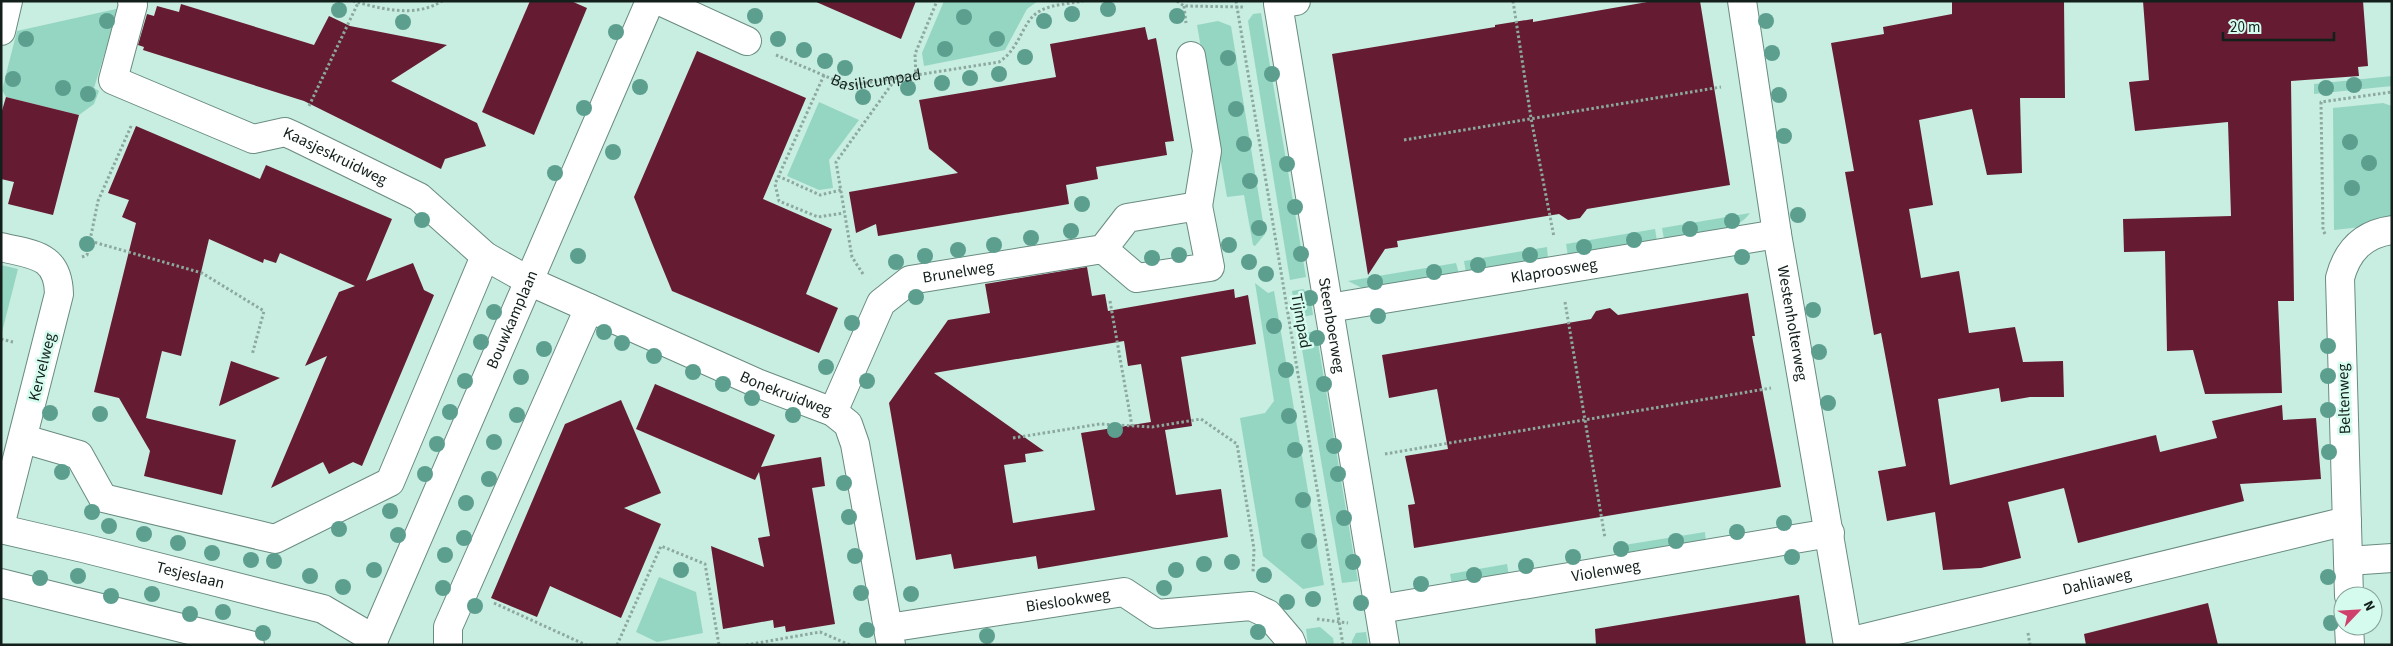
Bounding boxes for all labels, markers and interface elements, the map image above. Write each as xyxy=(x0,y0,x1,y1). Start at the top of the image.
scale bar xyxy=(2223,10,2334,42)
text: 20 m xyxy=(2230,17,2260,38)
street label: Basilicumpad xyxy=(827,63,922,96)
street label: Kaasjeskruidweg xyxy=(280,122,391,191)
street label: Klaproosweg xyxy=(1509,253,1599,289)
street label: Brunelweg xyxy=(921,256,995,289)
street label: Westenholterweg xyxy=(1772,264,1813,382)
street label: Bouwkamplaan xyxy=(481,267,543,372)
street label: Steenboerweg xyxy=(1313,276,1350,375)
street label: Tijmpad xyxy=(1285,292,1317,350)
street label: Kervelweg xyxy=(23,330,61,404)
street label: Beltenweg xyxy=(2332,363,2356,435)
street label: Bonekruidweg xyxy=(736,366,835,422)
street label: Violenweg xyxy=(1570,554,1642,587)
street label: Tesjeslaan xyxy=(154,556,227,595)
street label: Dahliaweg xyxy=(2060,563,2133,601)
street label: Bieslookweg xyxy=(1024,583,1111,618)
north arrow xyxy=(2333,586,2383,636)
text: N xyxy=(2358,597,2380,614)

